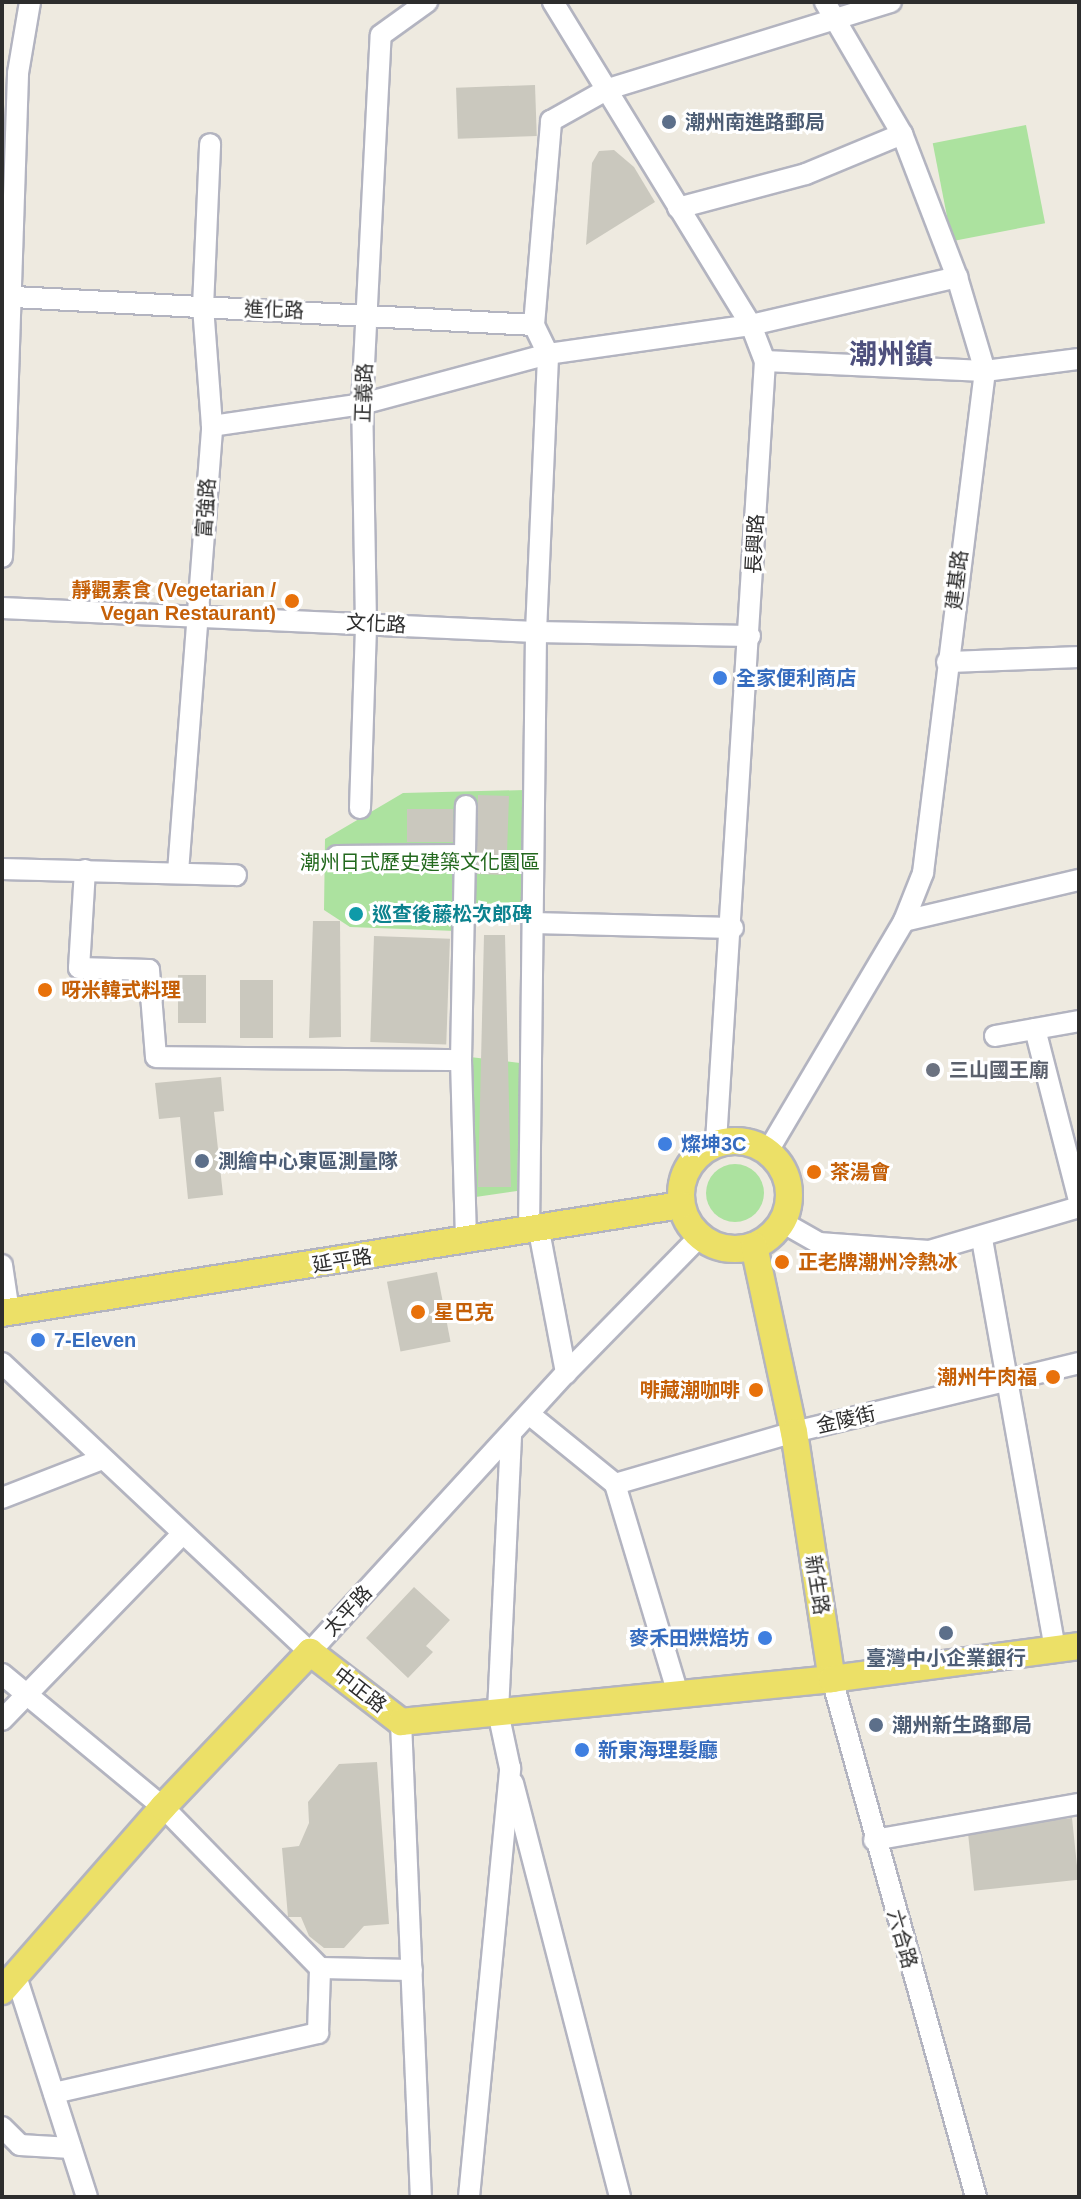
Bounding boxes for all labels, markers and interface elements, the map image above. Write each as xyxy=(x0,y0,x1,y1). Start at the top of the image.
place label: 潮州南進路郵局 xyxy=(685,110,825,134)
marker: 潮州南進路郵局 xyxy=(660,113,678,131)
street label: 進化路 xyxy=(244,297,304,323)
district label: 潮州鎮 xyxy=(849,338,933,372)
street label: 正義路 xyxy=(351,363,377,423)
street label: 富強路 xyxy=(192,477,220,539)
street label: 長興路 xyxy=(741,513,769,575)
street label: 建基路 xyxy=(941,549,973,611)
place label: 靜觀素食 (Vegetarian / Vegan Restaurant) xyxy=(72,578,276,625)
marker: 靜觀素食 (Vegetarian / Vegan Restaurant) xyxy=(283,592,301,610)
street label: 文化路 xyxy=(345,610,407,638)
place label: 全家便利商店 xyxy=(736,666,856,690)
marker: 全家便利商店 xyxy=(711,669,729,687)
park label: 潮州日式歷史建築文化園區 xyxy=(300,850,540,874)
place label: 巡查後藤松次郎碑 xyxy=(372,902,532,926)
marker: 巡查後藤松次郎碑 xyxy=(347,905,365,923)
place label: 呀米韓式料理 xyxy=(61,978,181,1002)
marker: 呀米韓式料理 xyxy=(36,981,54,999)
place label: 三山國王廟 xyxy=(949,1058,1049,1082)
marker: 三山國王廟 xyxy=(924,1061,942,1079)
place label: 燦坤3C xyxy=(681,1132,747,1156)
marker: 燦坤3C xyxy=(656,1135,674,1153)
place label: 測繪中心東區測量隊 xyxy=(218,1149,398,1173)
marker: 測繪中心東區測量隊 xyxy=(193,1152,211,1170)
place label: 茶湯會 xyxy=(830,1160,890,1184)
marker: 茶湯會 xyxy=(805,1163,823,1181)
street label: 延平路 xyxy=(310,1244,374,1278)
place label: 正老牌潮州冷熱冰 xyxy=(798,1250,958,1274)
marker: 正老牌潮州冷熱冰 xyxy=(773,1253,791,1271)
place label: 星巴克 xyxy=(434,1300,494,1324)
marker: 星巴克 xyxy=(409,1303,427,1321)
place label: 7-Eleven xyxy=(54,1328,136,1352)
marker: 7-Eleven xyxy=(29,1331,47,1349)
place label: 潮州牛肉福 xyxy=(937,1365,1037,1389)
marker: 潮州牛肉福 xyxy=(1044,1368,1062,1386)
place label: 啡藏潮咖啡 xyxy=(640,1378,740,1402)
marker: 啡藏潮咖啡 xyxy=(747,1381,765,1399)
street label: 金陵街 xyxy=(814,1402,878,1438)
street label: 新生路 xyxy=(800,1553,834,1617)
street label: 太平路 xyxy=(319,1581,377,1641)
marker: 臺灣中小企業銀行 xyxy=(937,1624,955,1642)
place label: 麥禾田烘焙坊 xyxy=(629,1626,749,1650)
marker: 麥禾田烘焙坊 xyxy=(756,1629,774,1647)
place label: 臺灣中小企業銀行 xyxy=(866,1646,1026,1670)
street label: 中正路 xyxy=(329,1662,391,1718)
place label: 潮州新生路郵局 xyxy=(892,1713,1032,1737)
marker: 潮州新生路郵局 xyxy=(867,1716,885,1734)
place label: 新東海理髮廳 xyxy=(598,1738,718,1762)
marker: 新東海理髮廳 xyxy=(573,1741,591,1759)
street label: 六合路 xyxy=(882,1907,922,1971)

